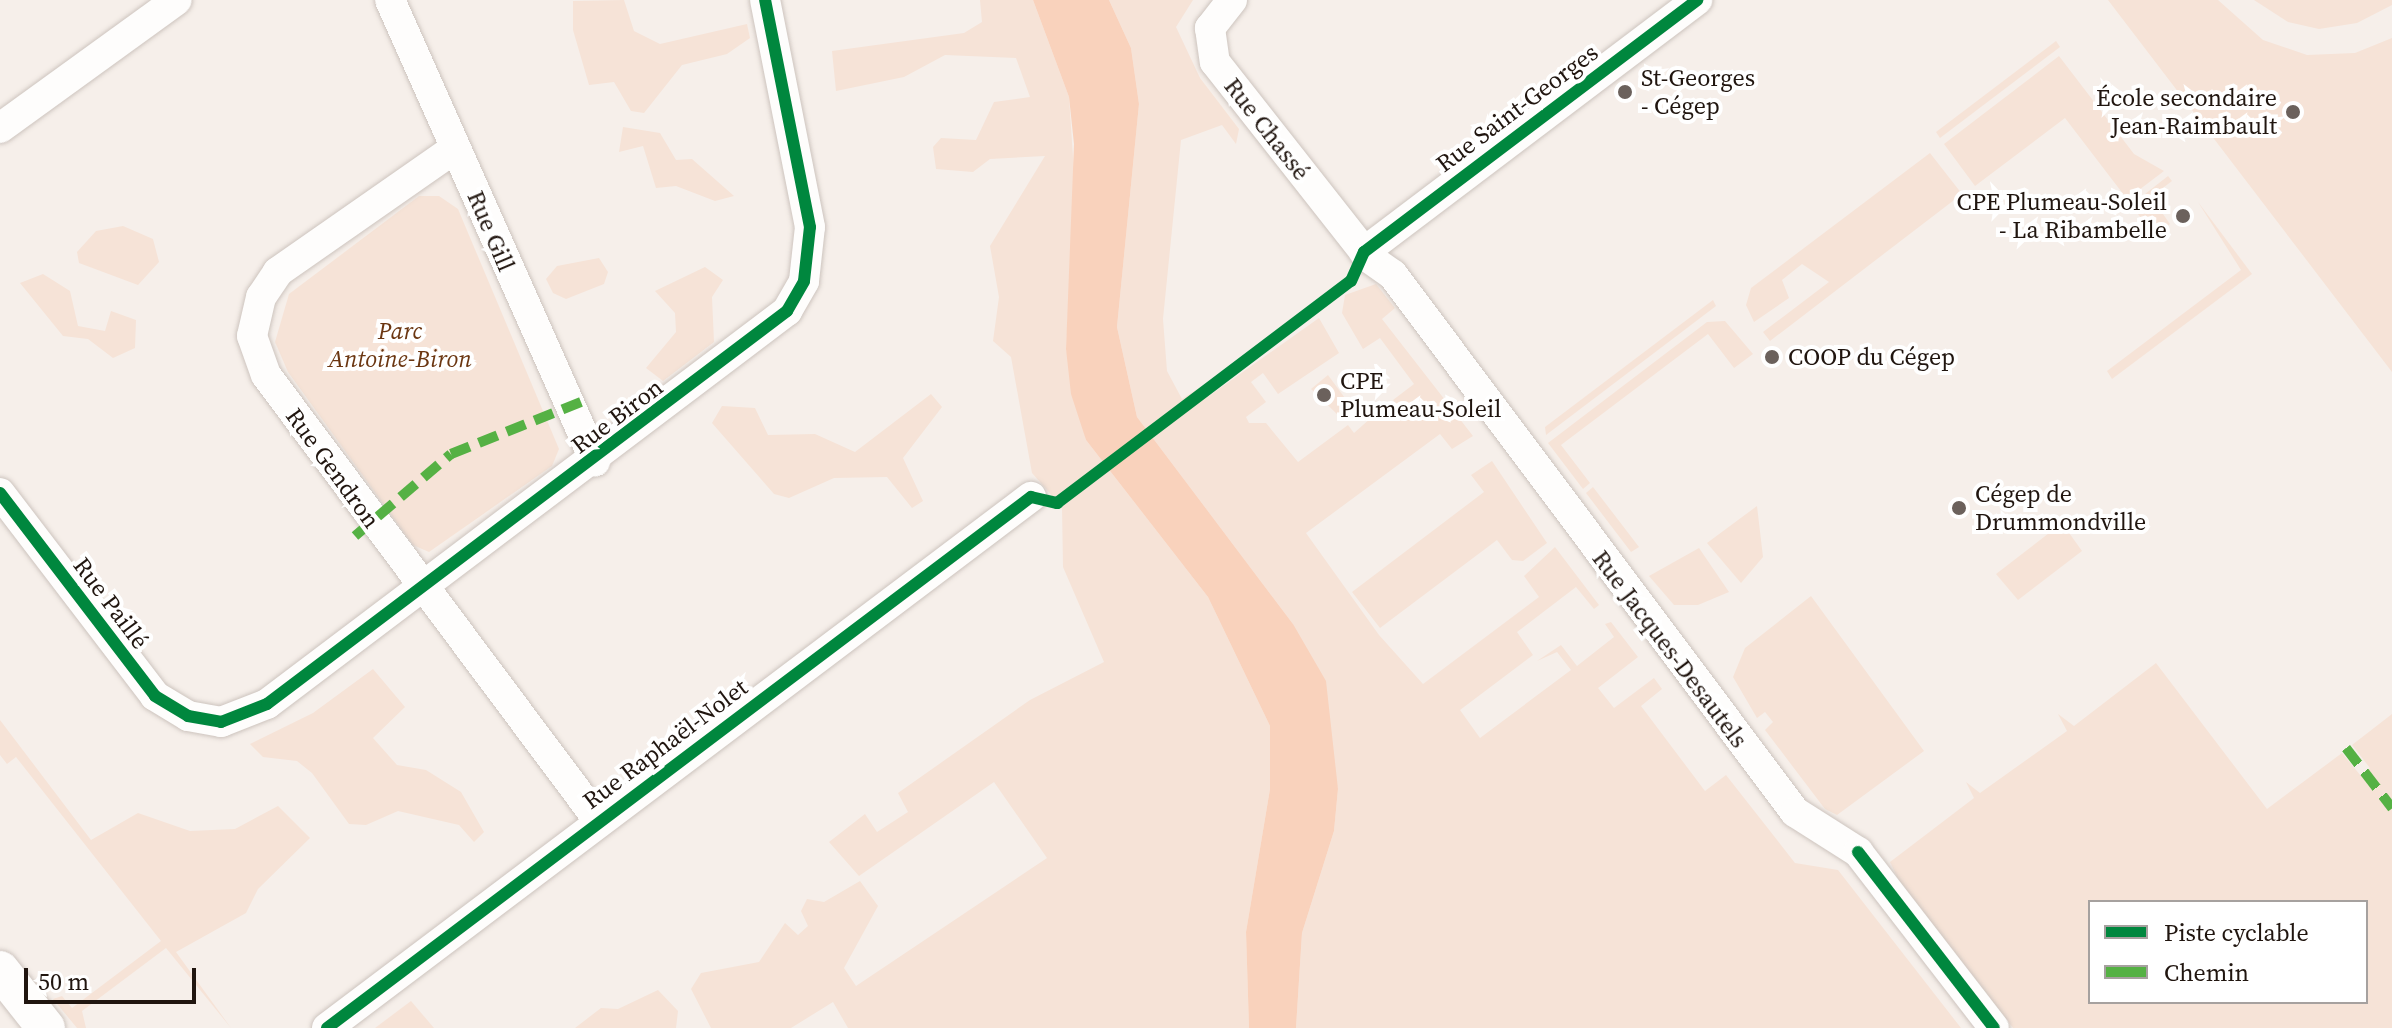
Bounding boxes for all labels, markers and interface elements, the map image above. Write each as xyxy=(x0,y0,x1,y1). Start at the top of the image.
street label: Rue Saint-Georges xyxy=(1430,38,1604,178)
place label: St-Georges - Cégep xyxy=(1641,64,1755,120)
street label: Rue Chassé xyxy=(1218,72,1316,186)
marker: St-Georges - Cégep xyxy=(1616,83,1634,101)
place label: École secondaire Jean-Raimbault xyxy=(2096,84,2277,140)
marker: École secondaire Jean-Raimbault xyxy=(2284,103,2302,121)
street label: Rue Gill xyxy=(461,186,521,276)
place label: CPE Plumeau-Soleil - La Ribambelle xyxy=(1957,188,2167,244)
marker: CPE Plumeau-Soleil - La Ribambelle xyxy=(2174,207,2192,225)
park label: Parc Antoine-Biron xyxy=(328,317,472,373)
place label: COOP du Cégep xyxy=(1788,343,1955,371)
marker: COOP du Cégep xyxy=(1763,348,1781,366)
place label: CPE Plumeau-Soleil xyxy=(1340,367,1501,423)
street label: Rue Biron xyxy=(566,372,668,460)
marker: CPE Plumeau-Soleil xyxy=(1315,386,1333,404)
street label: Rue Gendron xyxy=(280,402,386,534)
place label: Cégep de Drummondville xyxy=(1975,480,2146,536)
marker: Cégep de Drummondville xyxy=(1950,499,1968,517)
street label: Rue Jacques-Desautels xyxy=(1586,545,1754,753)
street label: Rue Paillé xyxy=(67,552,155,654)
street label: Rue Raphaël-Nolet xyxy=(577,673,753,815)
legend xyxy=(2088,900,2368,1004)
text: Piste cyclable xyxy=(2164,916,2309,949)
scale bar xyxy=(28,952,200,1002)
text: Chemin xyxy=(2164,956,2249,989)
text: 50 m xyxy=(38,965,89,998)

